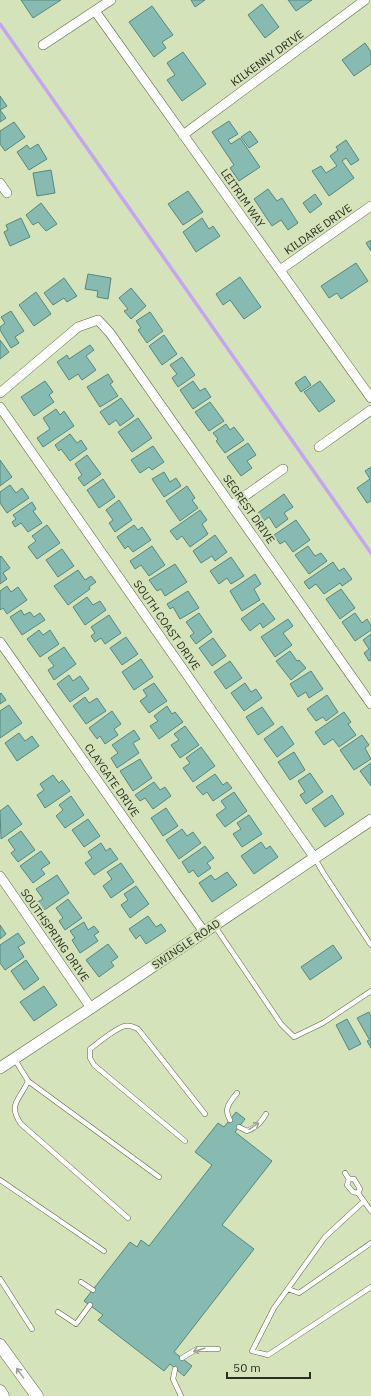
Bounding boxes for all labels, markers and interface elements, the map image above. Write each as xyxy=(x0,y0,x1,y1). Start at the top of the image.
street label: KILKENNY DRIVE xyxy=(228,27,306,89)
street label: LEITRIM WAY xyxy=(218,166,269,230)
street label: KILDARE DRIVE xyxy=(282,201,354,257)
street label: SEGREST DRIVE xyxy=(220,472,278,546)
street label: SOUTH COAST DRIVE xyxy=(131,577,203,673)
street label: CLAYGATE DRIVE xyxy=(81,741,143,819)
street label: SOUTHSPRING DRIVE xyxy=(18,886,92,984)
street label: SWINGLE ROAD xyxy=(149,916,223,972)
one-way arrow xyxy=(249,1122,260,1130)
one-way arrow xyxy=(193,1347,206,1354)
scale bar xyxy=(227,1354,310,1380)
text: 50 m xyxy=(233,1360,261,1375)
one-way arrow xyxy=(16,1367,24,1378)

